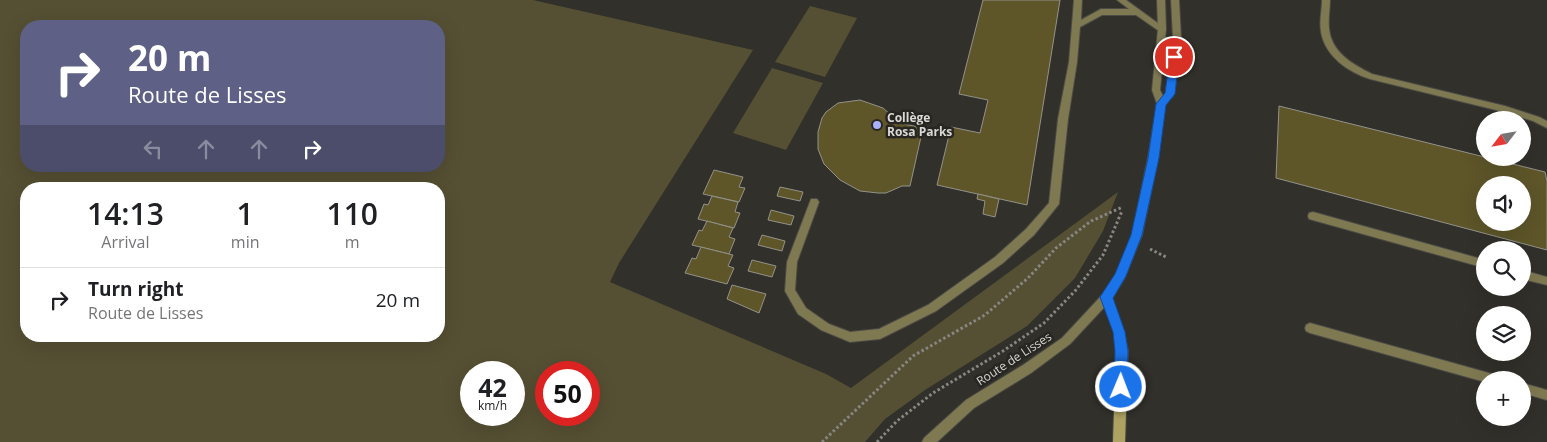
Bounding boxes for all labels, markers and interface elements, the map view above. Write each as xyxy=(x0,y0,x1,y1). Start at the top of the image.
text: 20 m xyxy=(128,34,211,81)
pin xyxy=(1153,36,1195,78)
icon: right xyxy=(45,40,110,105)
icon: arrive xyxy=(1160,43,1188,71)
text: Route de Lisses xyxy=(128,79,287,109)
place label: Collège Rosa Parks xyxy=(887,109,952,140)
north arrow xyxy=(1476,111,1531,166)
map controls xyxy=(1476,111,1531,426)
marker: Collège Rosa Parks xyxy=(871,119,883,131)
icon: left xyxy=(139,135,167,163)
icon: ahead xyxy=(192,135,220,163)
icon: ahead xyxy=(245,135,273,163)
icon: right xyxy=(298,135,326,163)
button: sound xyxy=(1476,176,1531,231)
text: 14:13 xyxy=(87,193,164,234)
text: 1 xyxy=(237,193,254,234)
text: 110 xyxy=(327,193,378,234)
text: Arrival xyxy=(101,231,150,253)
text: min xyxy=(231,231,260,253)
text: m xyxy=(345,231,360,253)
button: search xyxy=(1476,241,1531,296)
text: Turn right xyxy=(88,276,183,302)
icon: right xyxy=(45,286,73,314)
text: 20 m xyxy=(376,287,420,313)
text: Route de Lisses xyxy=(88,302,203,324)
button: layers xyxy=(1476,306,1531,361)
street label: Route de Lisses xyxy=(973,328,1055,389)
position arrow xyxy=(1094,360,1146,412)
speed limit sign: 50 xyxy=(535,361,600,426)
text: 42 xyxy=(478,370,507,404)
button: + xyxy=(1476,371,1531,426)
text: km/h xyxy=(478,397,507,414)

